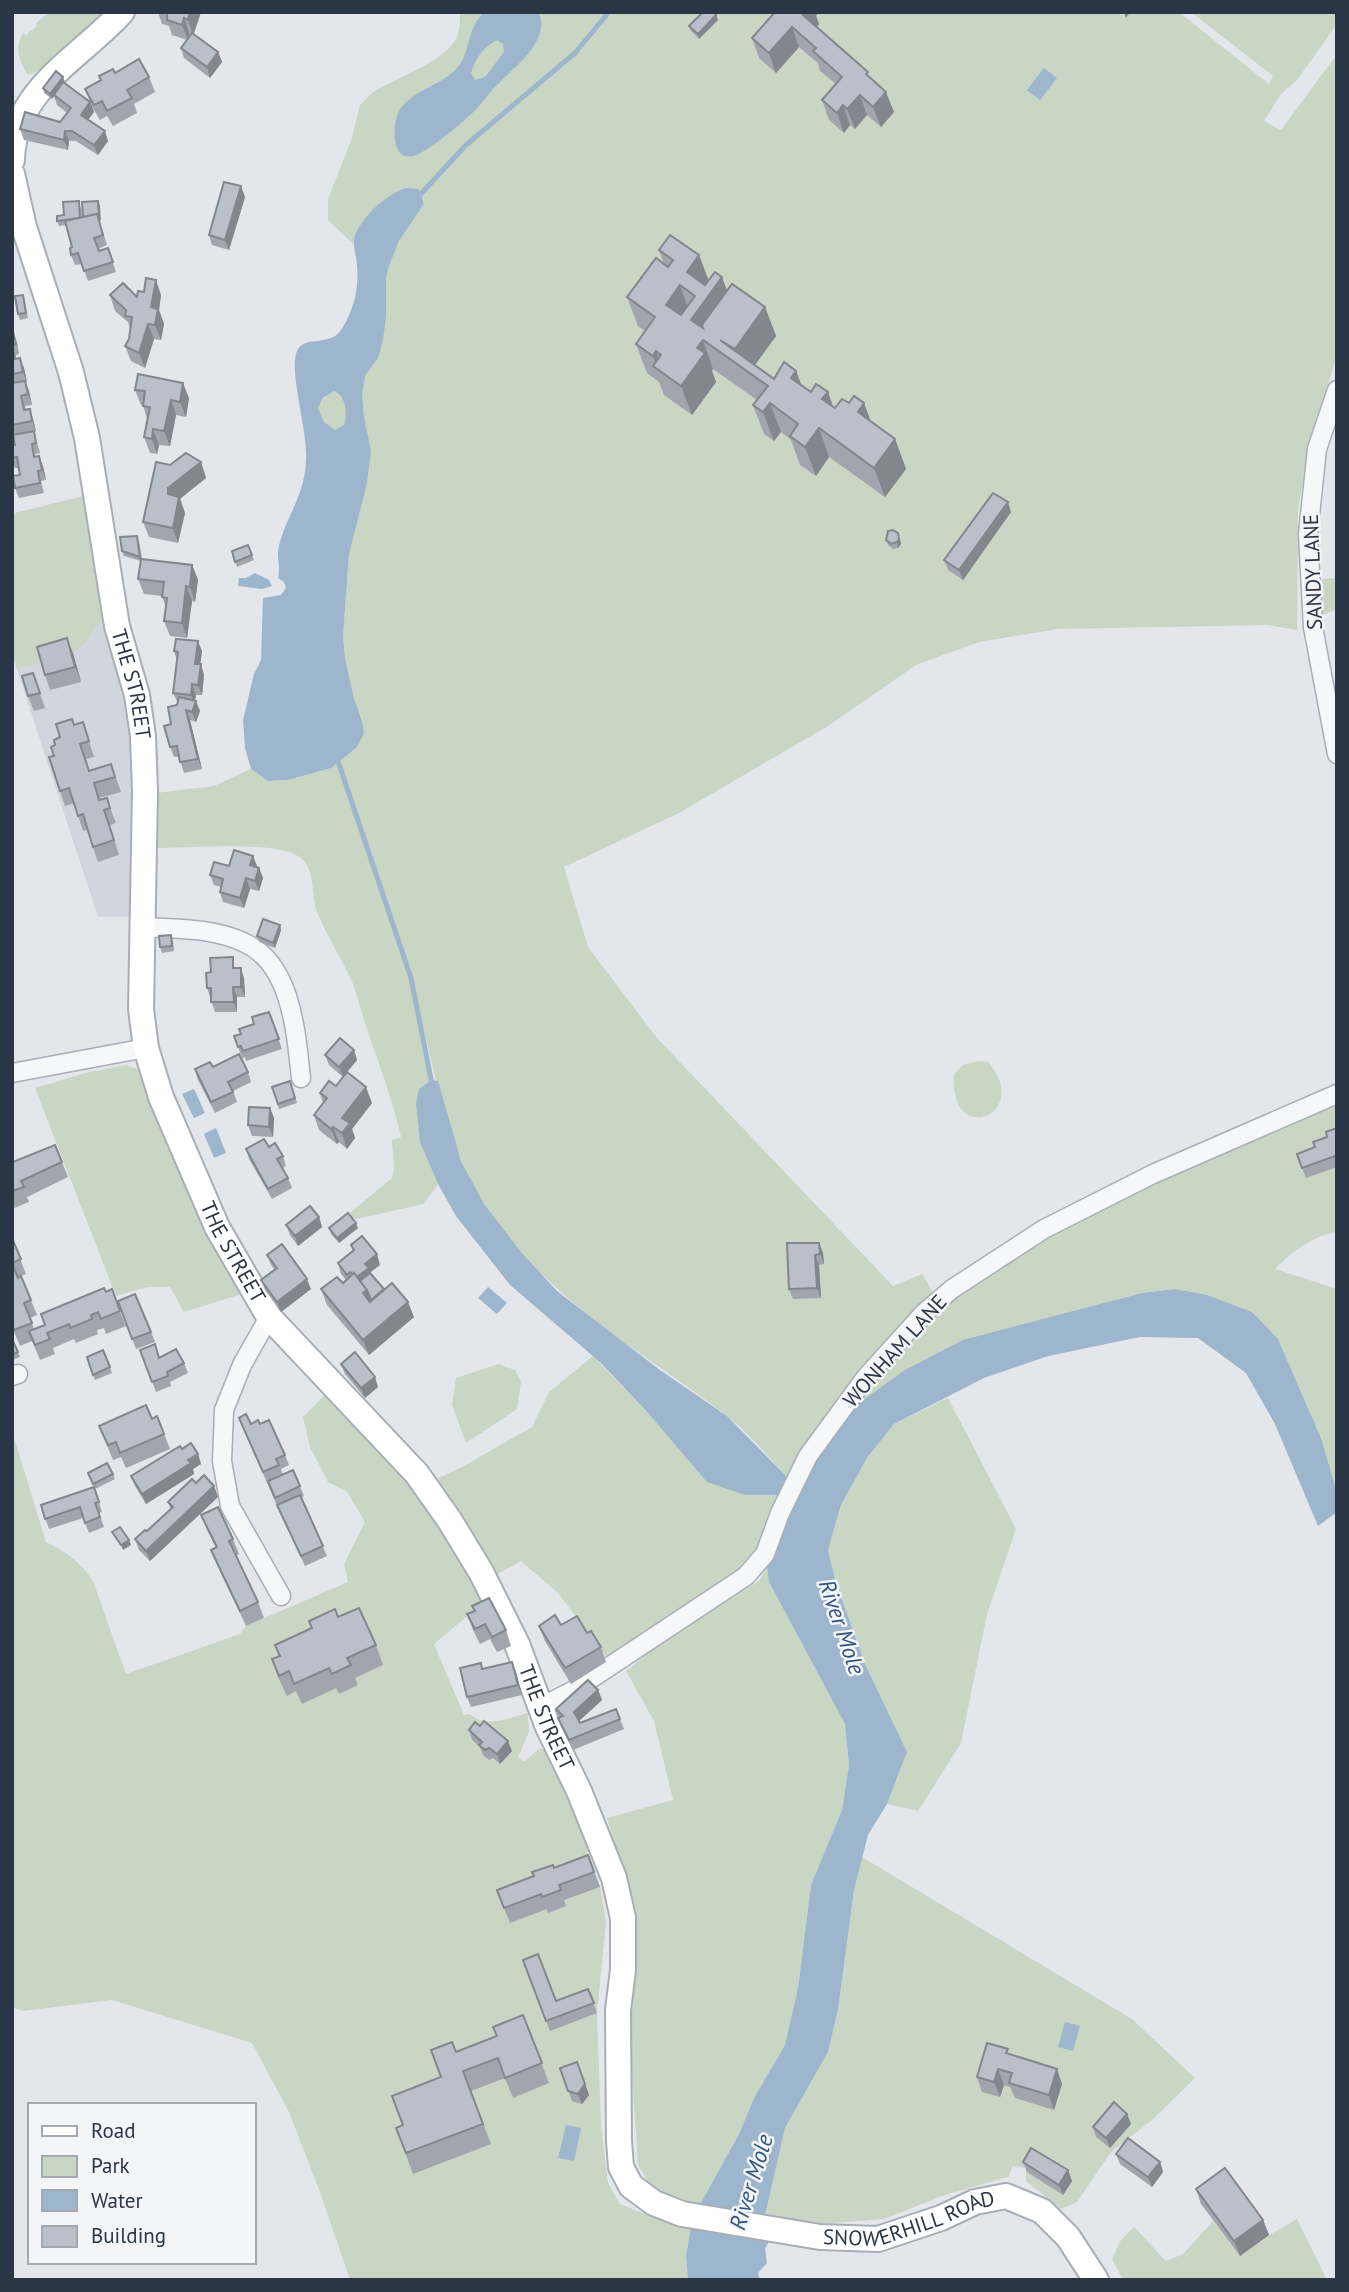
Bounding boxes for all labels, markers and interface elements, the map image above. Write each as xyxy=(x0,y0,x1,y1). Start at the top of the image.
street label: SANDY LANE xyxy=(1297,514,1328,630)
street label: THE STREET xyxy=(106,626,157,741)
street label: THE STREET xyxy=(195,1197,272,1308)
street label: WONHAM LANE xyxy=(837,1289,952,1413)
water label: River Mole xyxy=(813,1576,872,1678)
street label: THE STREET xyxy=(513,1661,581,1775)
legend xyxy=(28,2103,256,2264)
text: Road xyxy=(91,2117,135,2144)
water label: River Mole xyxy=(722,2130,779,2233)
text: Park xyxy=(91,2152,130,2179)
street label: SNOWERHILL ROAD xyxy=(822,2185,997,2252)
text: Water xyxy=(91,2187,143,2214)
text: Building xyxy=(91,2222,166,2249)

